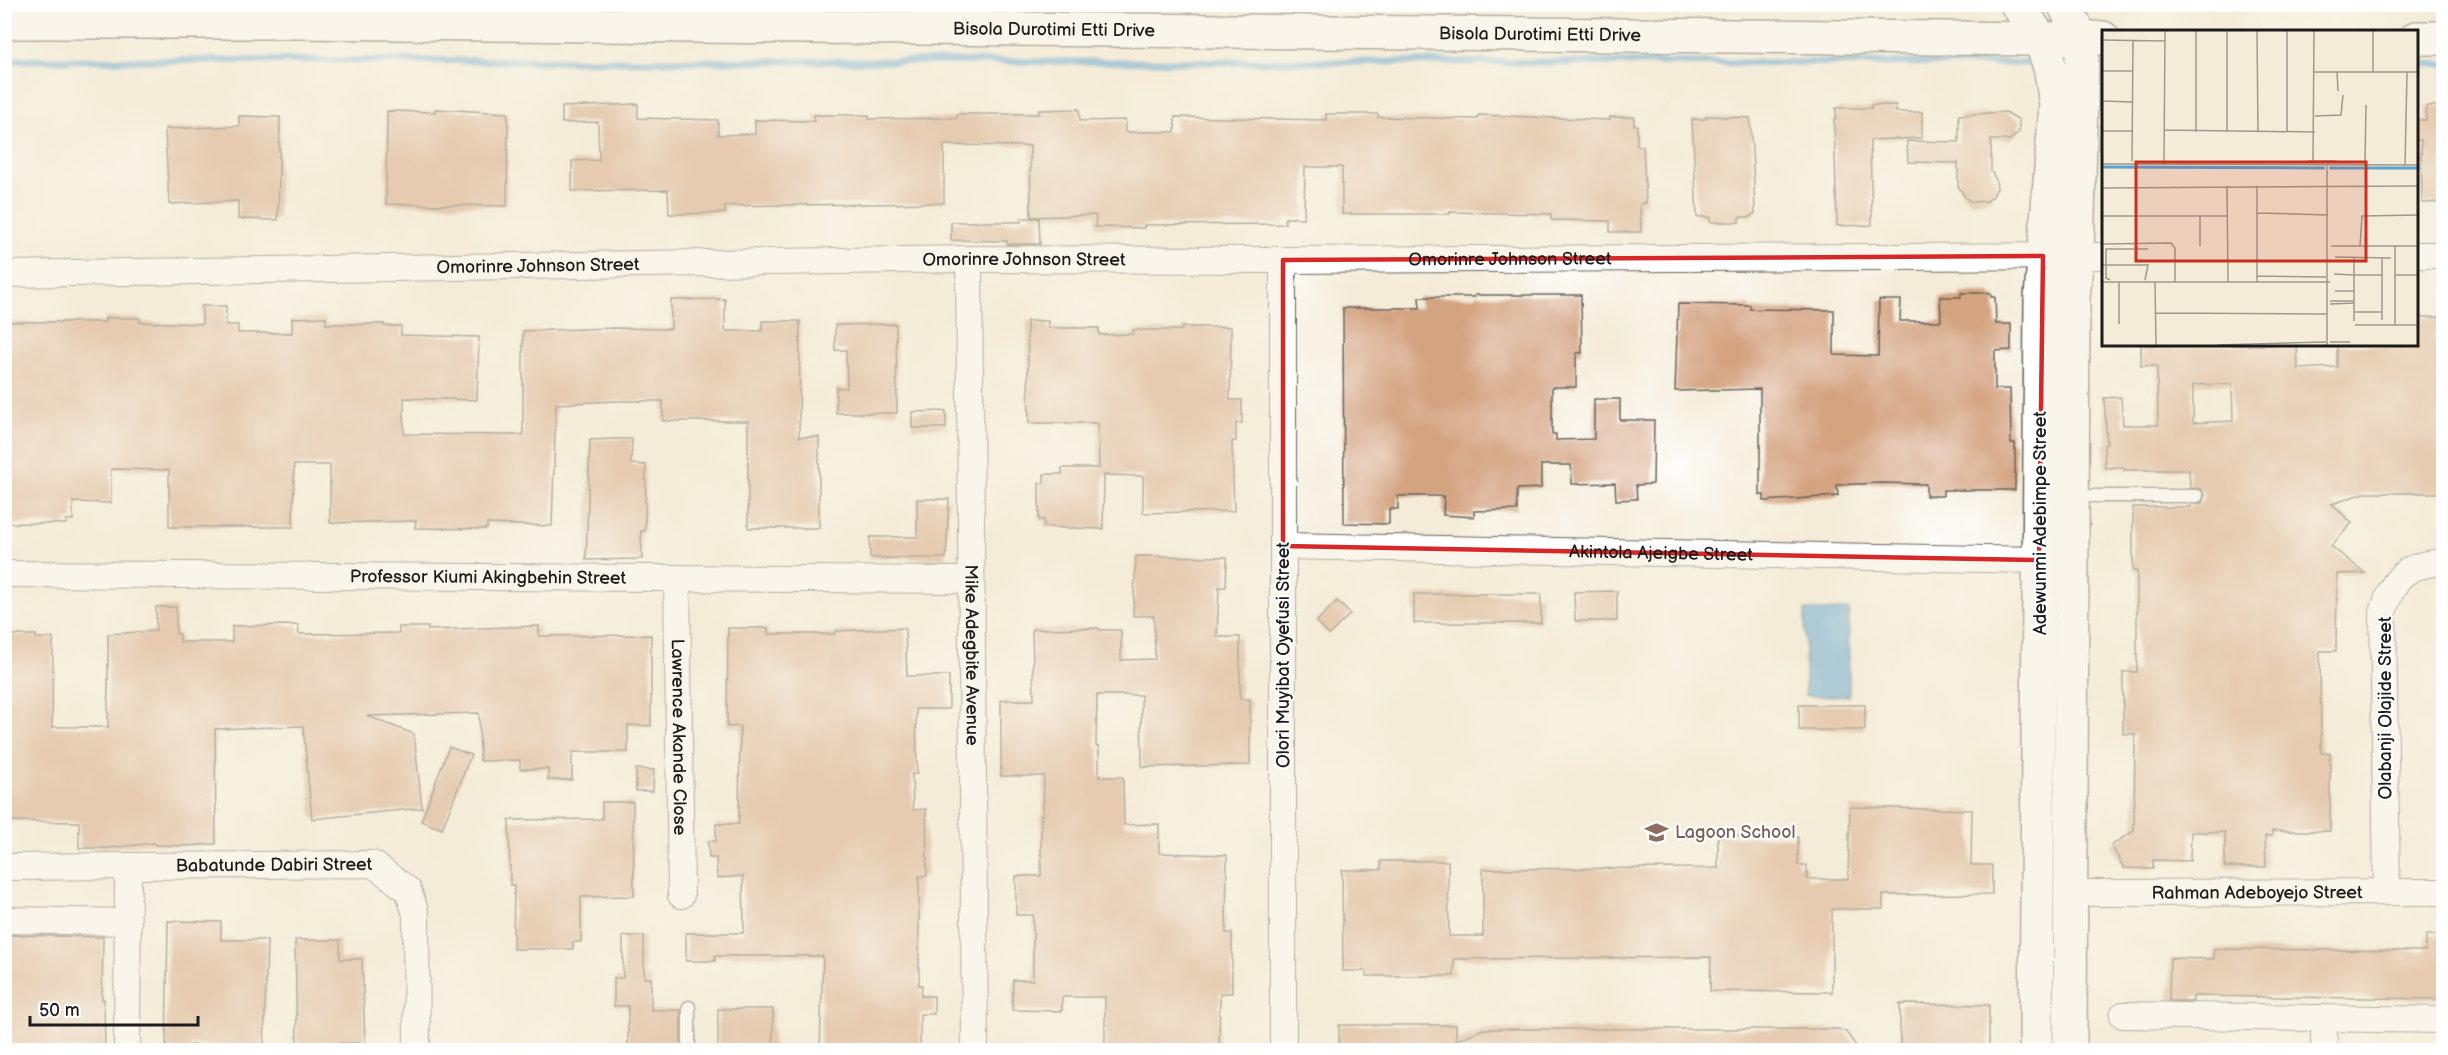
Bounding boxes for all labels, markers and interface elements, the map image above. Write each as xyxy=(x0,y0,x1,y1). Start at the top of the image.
street label: Bisola Durotimi Etti Drive xyxy=(953,18,1155,41)
street label: Bisola Durotimi Etti Drive xyxy=(1439,23,1641,46)
inset map xyxy=(2102,30,2418,346)
street label: Omorinre Johnson Street xyxy=(922,248,1126,270)
street label: Omorinre Johnson Street xyxy=(1408,248,1612,270)
street label: Omorinre Johnson Street xyxy=(436,254,640,278)
street label: Adewunmi Adebimpe Street xyxy=(2030,411,2051,635)
street label: Akintola Ajeigbe Street xyxy=(1569,541,1753,565)
street label: Olori Muyibat Oyefusi Street xyxy=(1273,542,1294,768)
street label: Mike Adegbite Avenue xyxy=(961,564,983,746)
street label: Professor Kiumi Akingbehin Street xyxy=(350,566,627,588)
street label: Olabanji Olajide Street xyxy=(2375,616,2396,799)
street label: Lawrence Akande Close xyxy=(667,639,691,836)
school or university icon: Lagoon School xyxy=(1644,819,1670,845)
place label: Lagoon School xyxy=(1675,822,1795,843)
street label: Babatunde Dabiri Street xyxy=(176,854,373,876)
street label: Rahman Adeboyejo Street xyxy=(2151,882,2363,903)
scale bar xyxy=(30,989,198,1027)
text: 50 m xyxy=(39,1000,80,1021)

